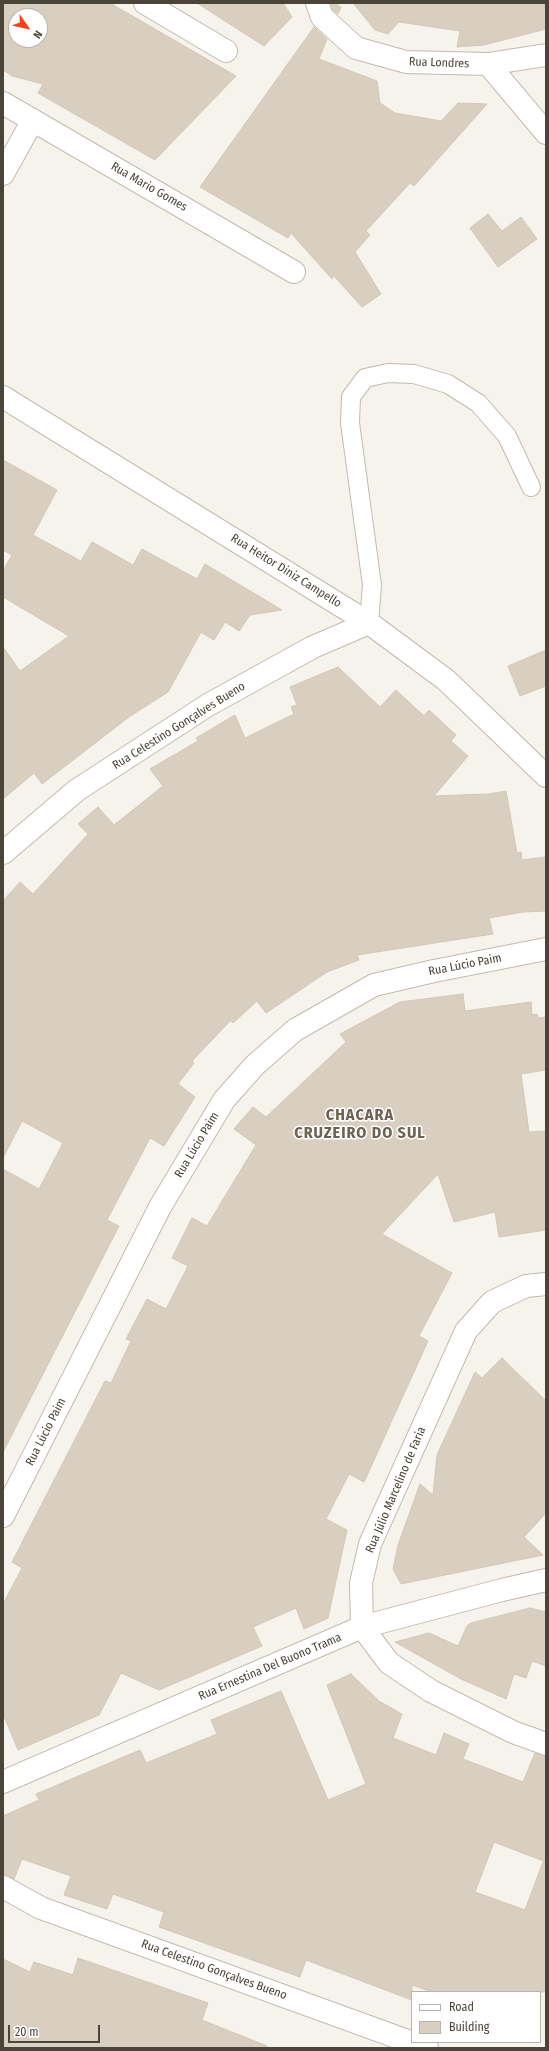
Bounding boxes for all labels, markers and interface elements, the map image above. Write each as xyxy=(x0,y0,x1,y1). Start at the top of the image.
north arrow xyxy=(8,8,48,48)
text: N xyxy=(30,28,45,41)
street label: Rua Londres xyxy=(408,55,470,71)
street label: Rua Mario Gomes xyxy=(108,159,190,215)
street label: Rua Heitor Diniz Campello xyxy=(228,531,344,611)
street label: Rua Celestino Gonçalves Bueno xyxy=(110,679,248,773)
street label: Rua Lúcio Paim xyxy=(427,951,503,979)
district label: CHACARA CRUZEIRO DO SUL xyxy=(294,1106,426,1144)
street label: Rua Lúcio Paim xyxy=(172,1110,222,1180)
street label: Rua Lúcio Paim xyxy=(23,1396,69,1468)
street label: Rua Júlio Marcelino de Faria xyxy=(363,1425,429,1555)
street label: Rua Ernestina Del Buono Trama xyxy=(196,1630,344,1704)
street label: Rua Celestino Gonçalves Bueno xyxy=(139,1937,289,2003)
legend xyxy=(411,1991,541,2043)
text: Road xyxy=(449,2000,474,2014)
scale bar xyxy=(10,2017,102,2043)
text: Building xyxy=(449,2020,489,2034)
text: 20 m xyxy=(15,2025,39,2039)

